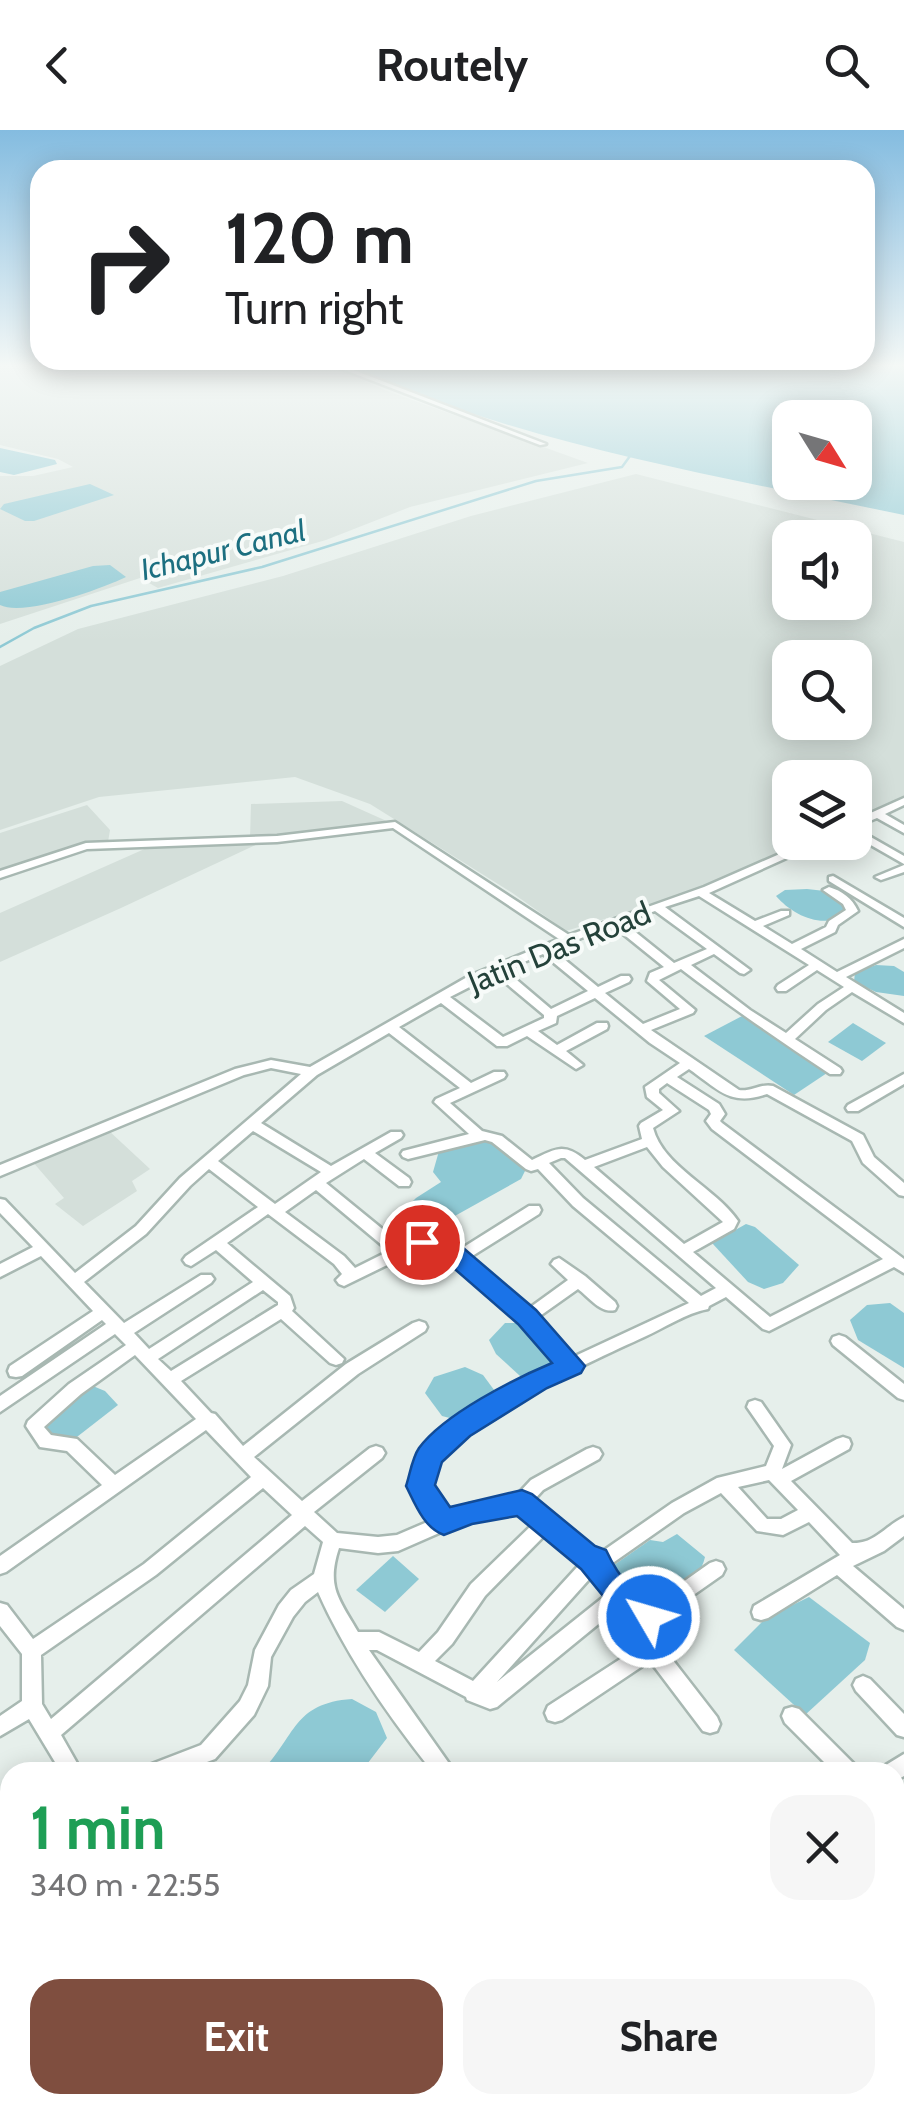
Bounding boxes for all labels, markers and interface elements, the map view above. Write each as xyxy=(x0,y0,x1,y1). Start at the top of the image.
icon: back xyxy=(30,38,85,93)
text: Routely xyxy=(376,38,528,92)
icon: search xyxy=(819,38,874,93)
text: 120 m xyxy=(225,195,414,281)
icon: right xyxy=(60,200,190,330)
text: Turn right xyxy=(225,281,404,335)
north arrow xyxy=(772,400,872,500)
map controls xyxy=(772,400,872,860)
water label: Ichapur Canal xyxy=(137,512,309,588)
button: sound xyxy=(772,520,872,620)
button: search xyxy=(772,640,872,740)
button: layers xyxy=(772,760,872,860)
street label: Jatin Das Road xyxy=(461,893,656,1002)
pin xyxy=(380,1200,465,1285)
icon: arrive xyxy=(395,1215,450,1270)
position arrow xyxy=(597,1565,701,1669)
text: 1 min xyxy=(30,1791,165,1864)
button: close xyxy=(770,1795,875,1900)
text: 340 m · 22:55 xyxy=(30,1865,220,1904)
button: Exit xyxy=(30,1979,443,2094)
button: Share xyxy=(463,1979,875,2094)

